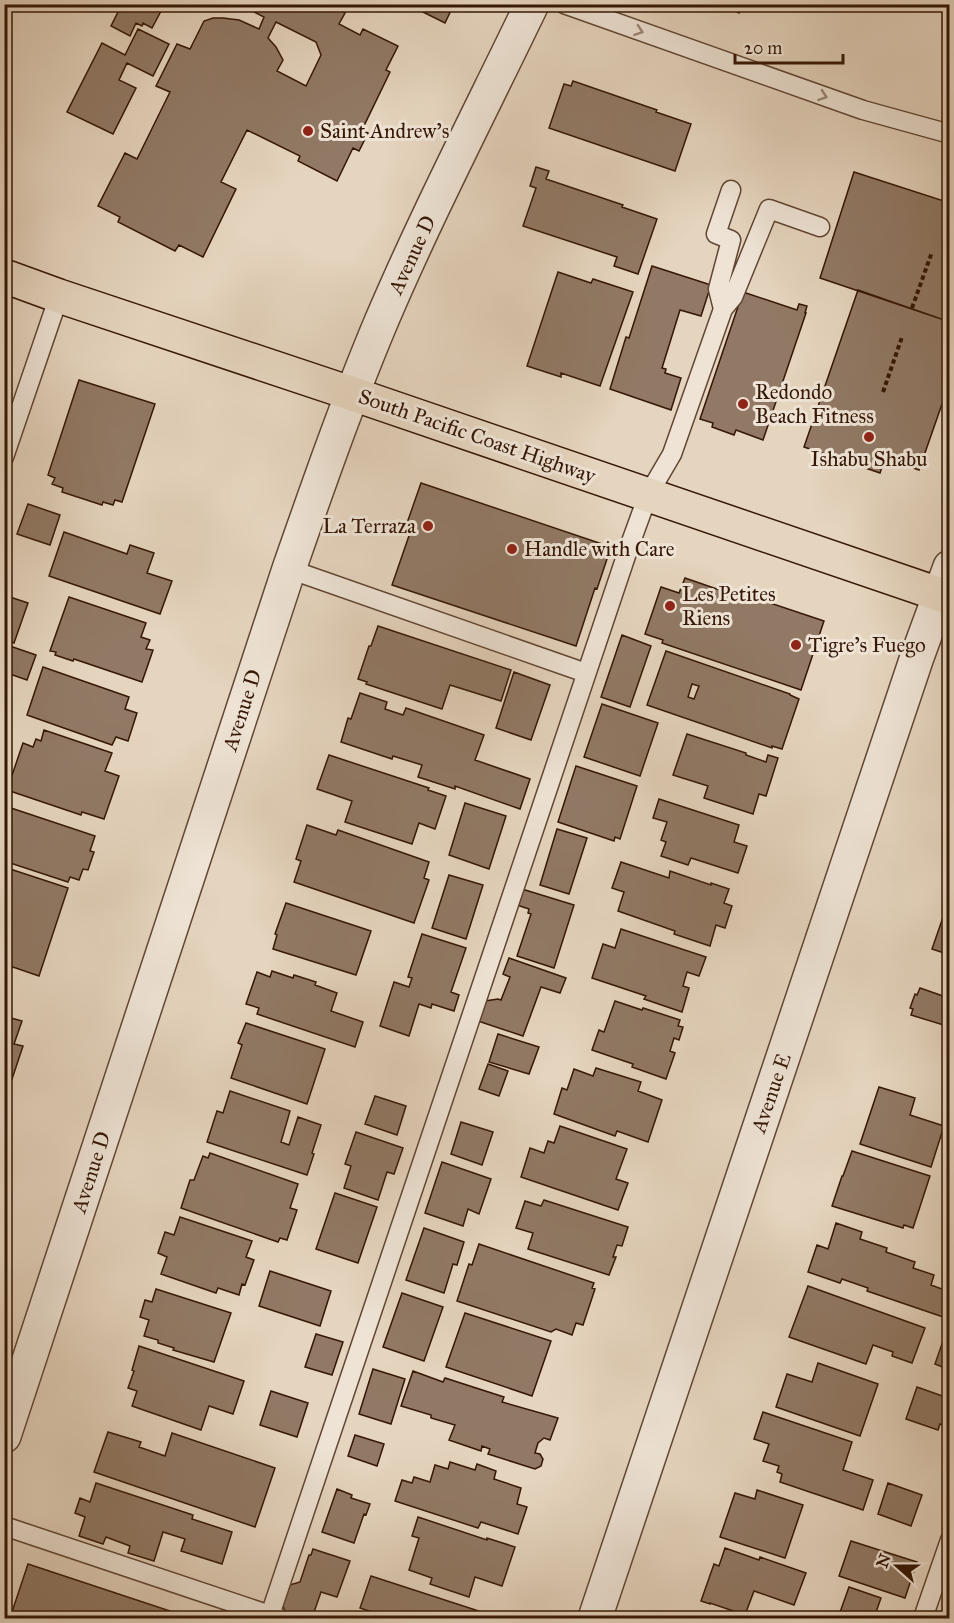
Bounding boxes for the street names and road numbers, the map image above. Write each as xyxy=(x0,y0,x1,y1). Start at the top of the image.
street label: Avenue D xyxy=(382,211,442,300)
street label: South Pacific Coast Highway xyxy=(355,383,600,489)
street label: Avenue D xyxy=(216,666,267,755)
street label: Avenue E xyxy=(745,1050,797,1137)
street label: Avenue D xyxy=(65,1128,116,1217)

